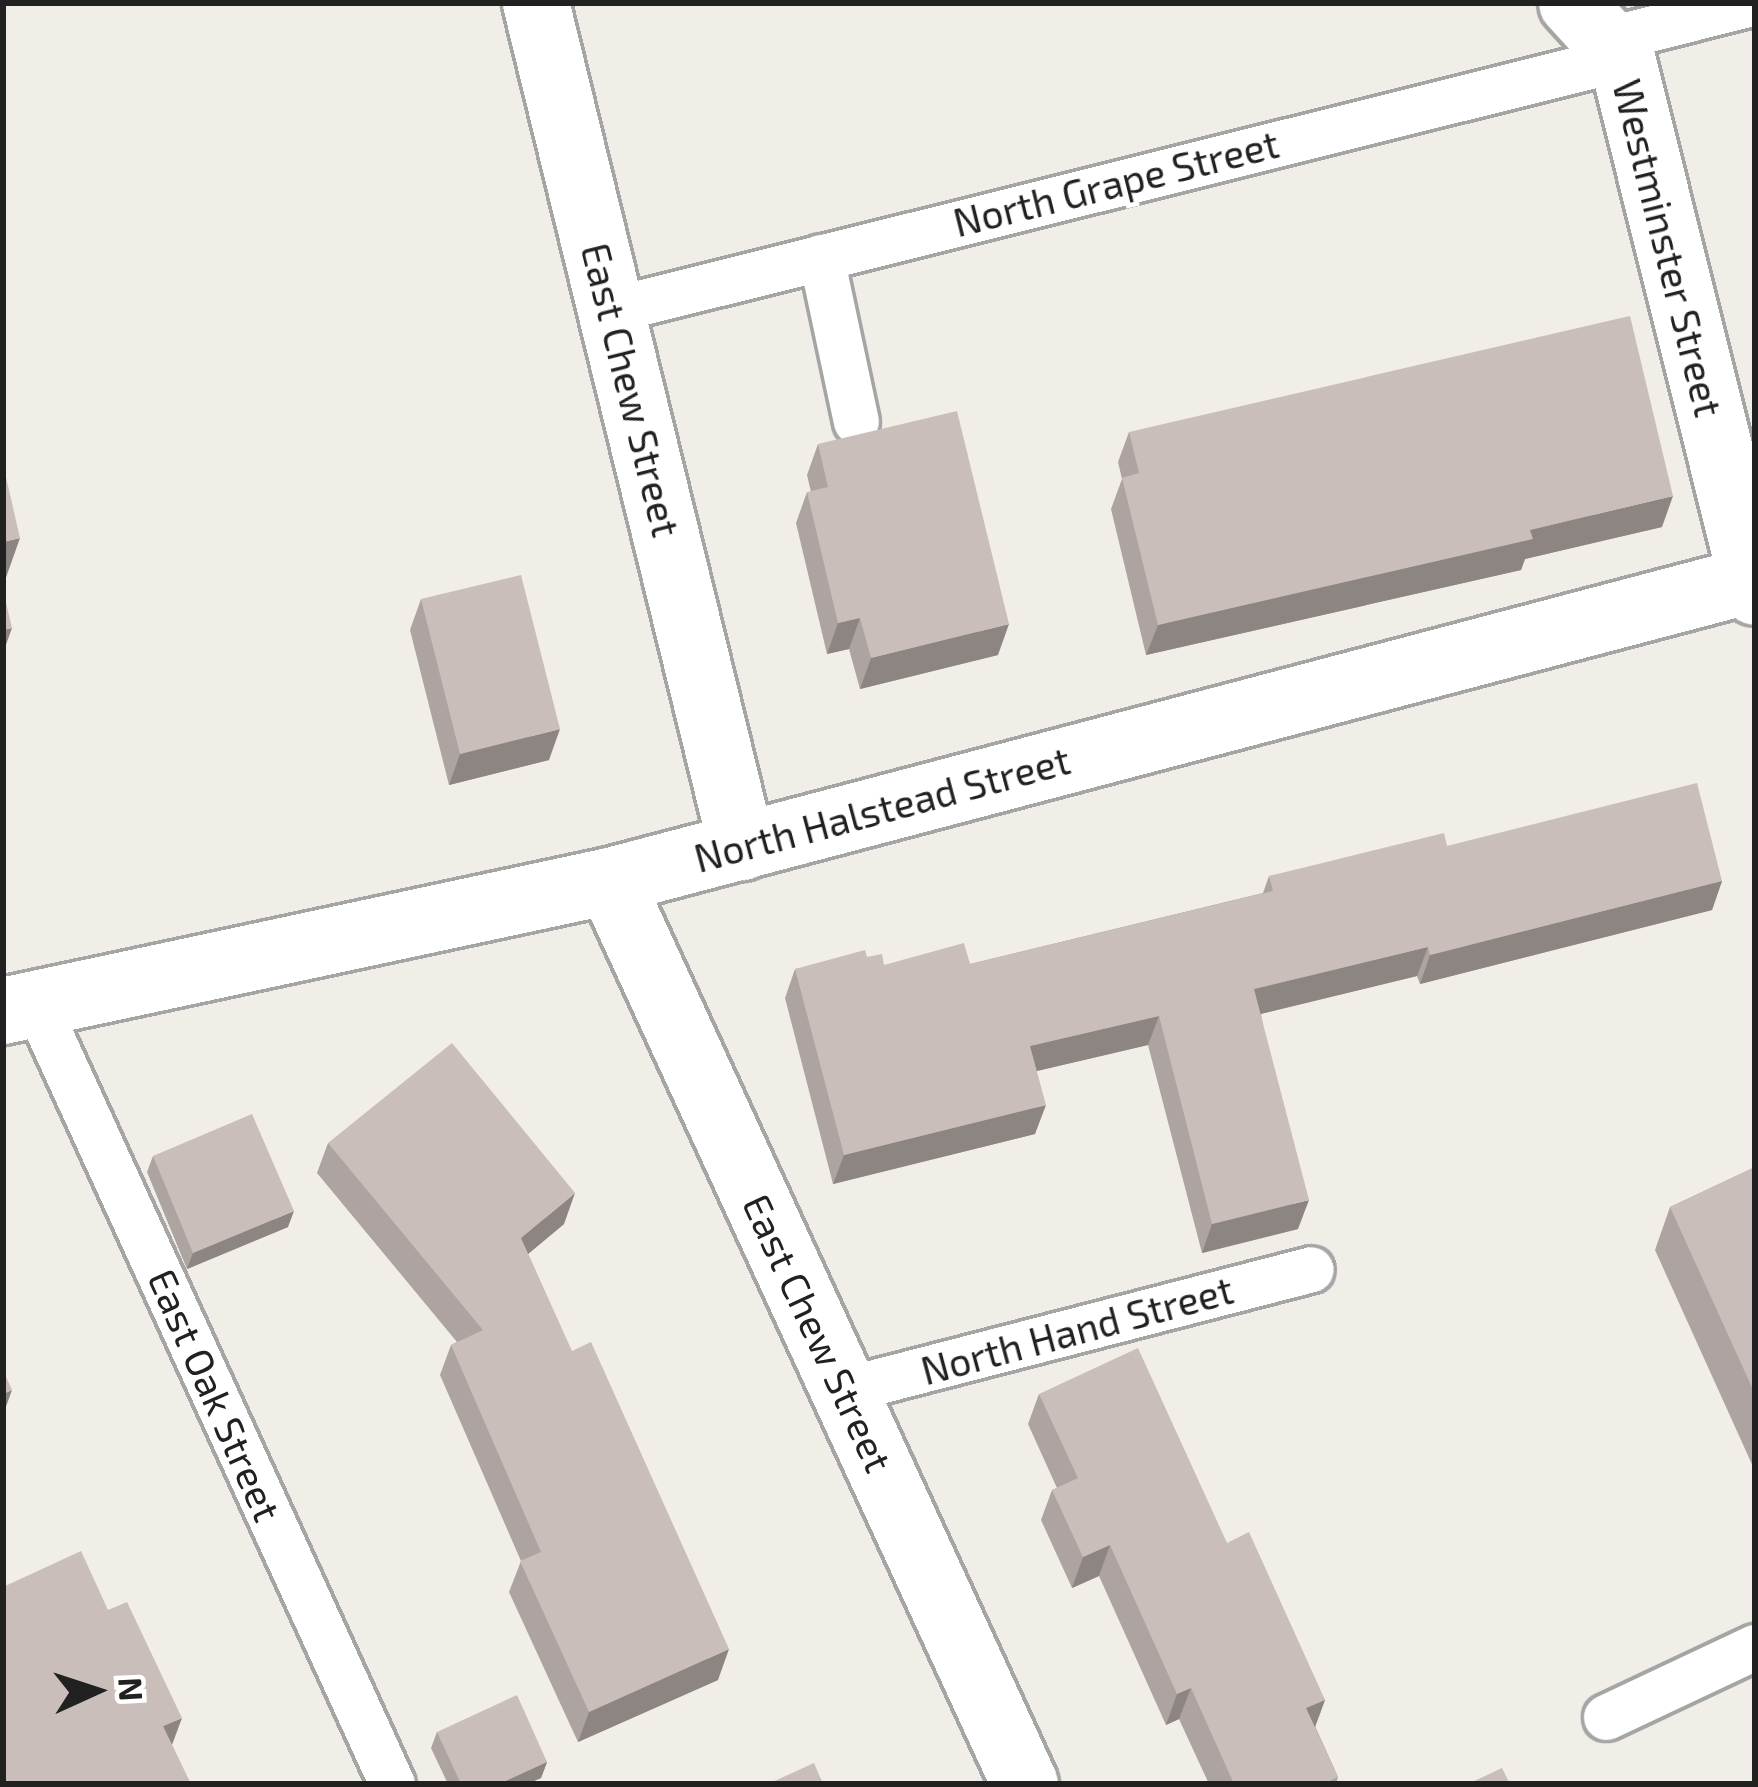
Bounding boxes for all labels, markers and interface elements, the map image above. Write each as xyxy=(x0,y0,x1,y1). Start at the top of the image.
street label: Westminster Street xyxy=(1603,74,1733,422)
street label: North Grape Street xyxy=(948,120,1284,246)
street label: East Chew Street xyxy=(572,238,690,542)
street label: North Halstead Street xyxy=(689,736,1075,882)
street label: East Chew Street xyxy=(733,1186,903,1480)
street label: East Oak Street xyxy=(139,1262,291,1528)
street label: North Hand Street xyxy=(916,1266,1238,1394)
north arrow xyxy=(36,1631,156,1751)
text: N xyxy=(111,1676,153,1702)

